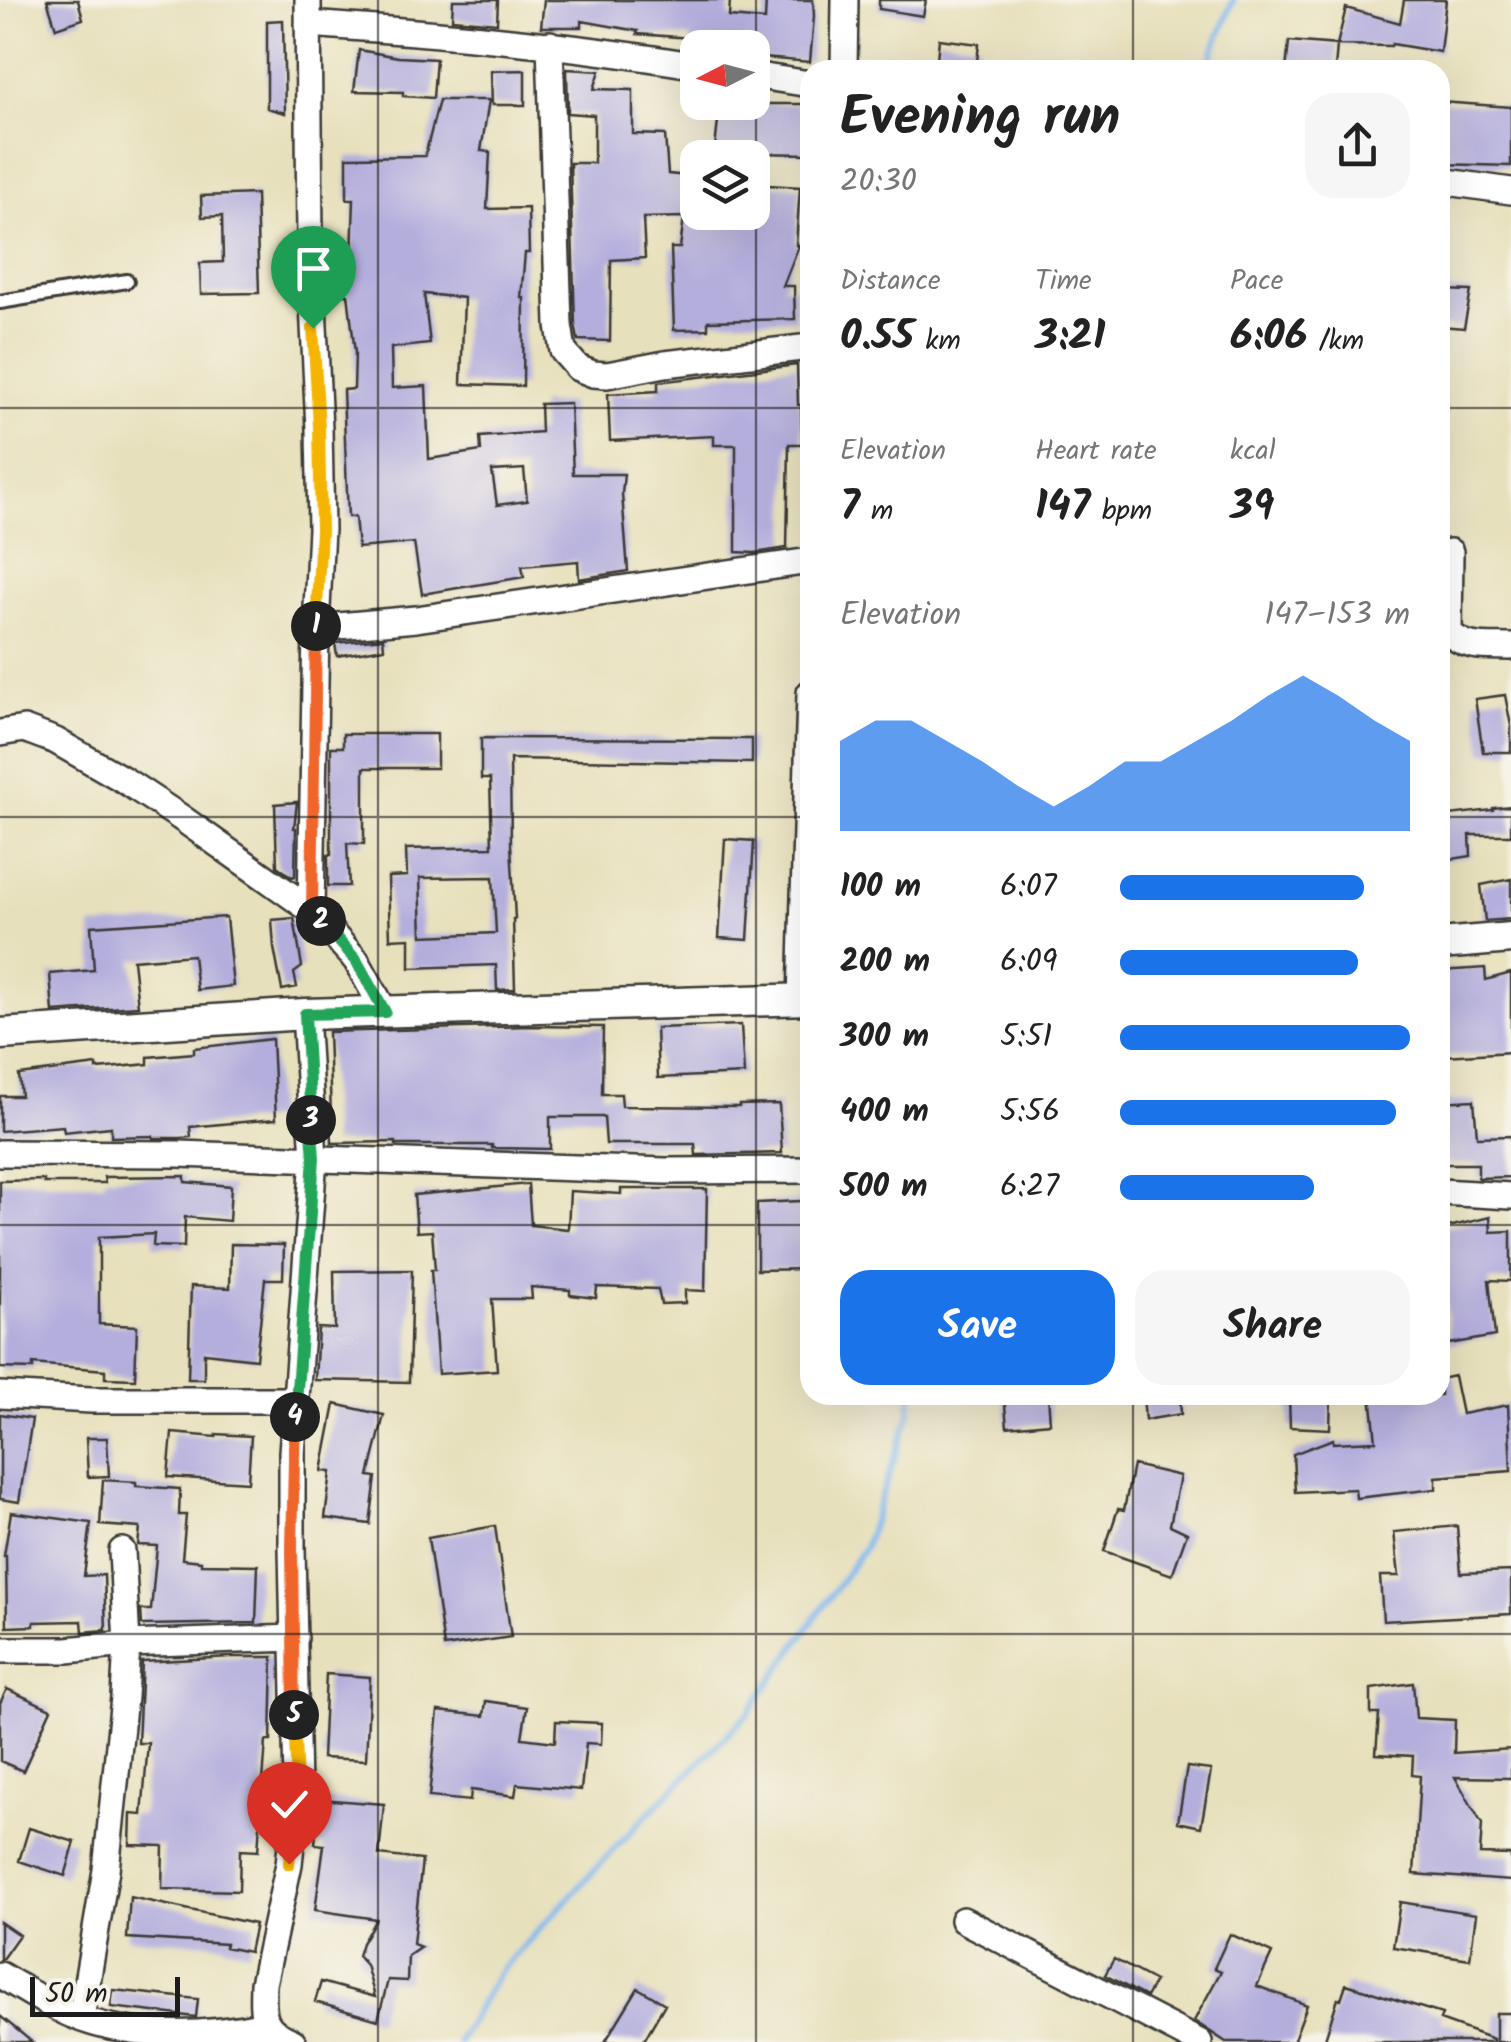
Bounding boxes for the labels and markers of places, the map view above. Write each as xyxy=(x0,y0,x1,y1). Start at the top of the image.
pin xyxy=(271,226,356,329)
pin: 1 xyxy=(291,601,341,651)
pin: 2 xyxy=(296,896,346,946)
pin: 3 xyxy=(286,1095,336,1145)
pin: 4 xyxy=(270,1392,320,1442)
pin: 5 xyxy=(269,1690,319,1740)
pin xyxy=(247,1762,332,1865)

